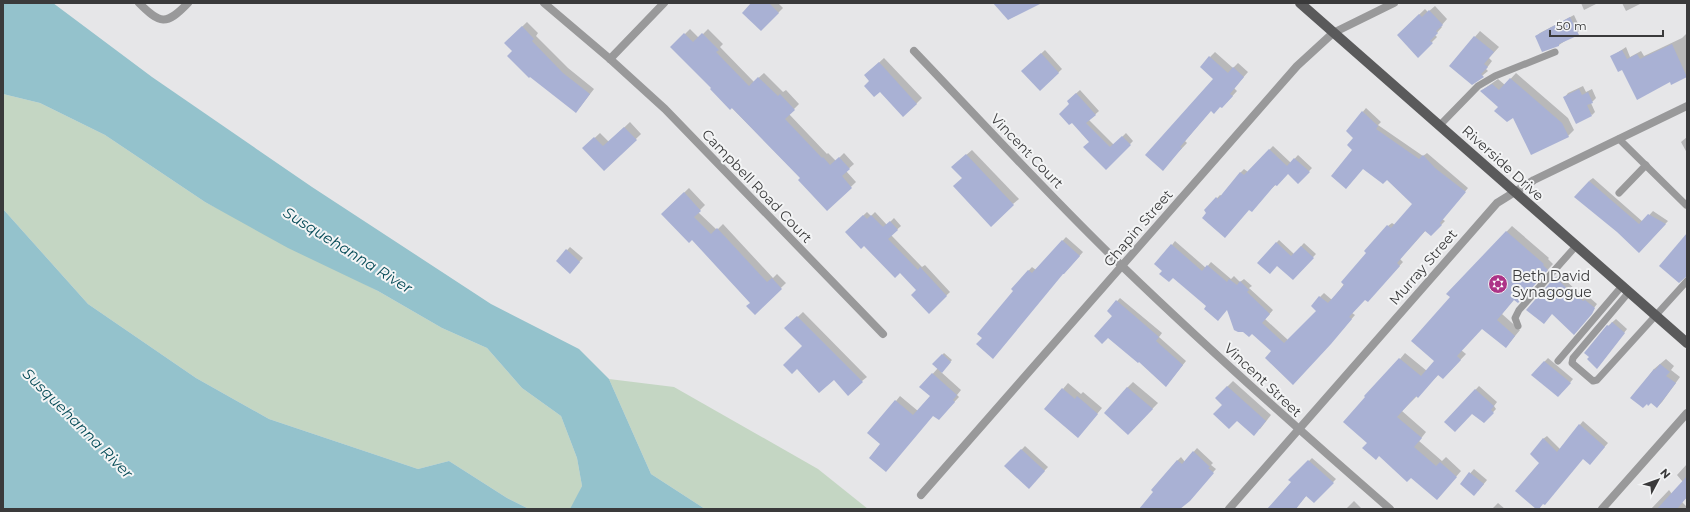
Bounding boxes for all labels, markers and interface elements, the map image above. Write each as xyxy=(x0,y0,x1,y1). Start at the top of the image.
scale bar xyxy=(1550,12,1663,38)
text: 50 m xyxy=(1556,18,1587,33)
street label: Vincent Court xyxy=(987,110,1067,192)
street label: Riverside Drive xyxy=(1458,121,1548,205)
street label: Campbell Road Court xyxy=(698,125,816,247)
street label: Chapin Street xyxy=(1100,185,1177,270)
water label: Susquehanna River xyxy=(280,203,417,298)
street label: Murray Street xyxy=(1385,225,1461,309)
place label: Beth David Synagogue xyxy=(1512,267,1592,301)
synagogue icon: Beth David Synagogue xyxy=(1487,273,1509,295)
street label: Vincent Street xyxy=(1220,339,1306,421)
water label: Susquehanna River xyxy=(19,364,138,483)
north arrow xyxy=(1638,460,1678,500)
text: N xyxy=(1657,465,1674,481)

